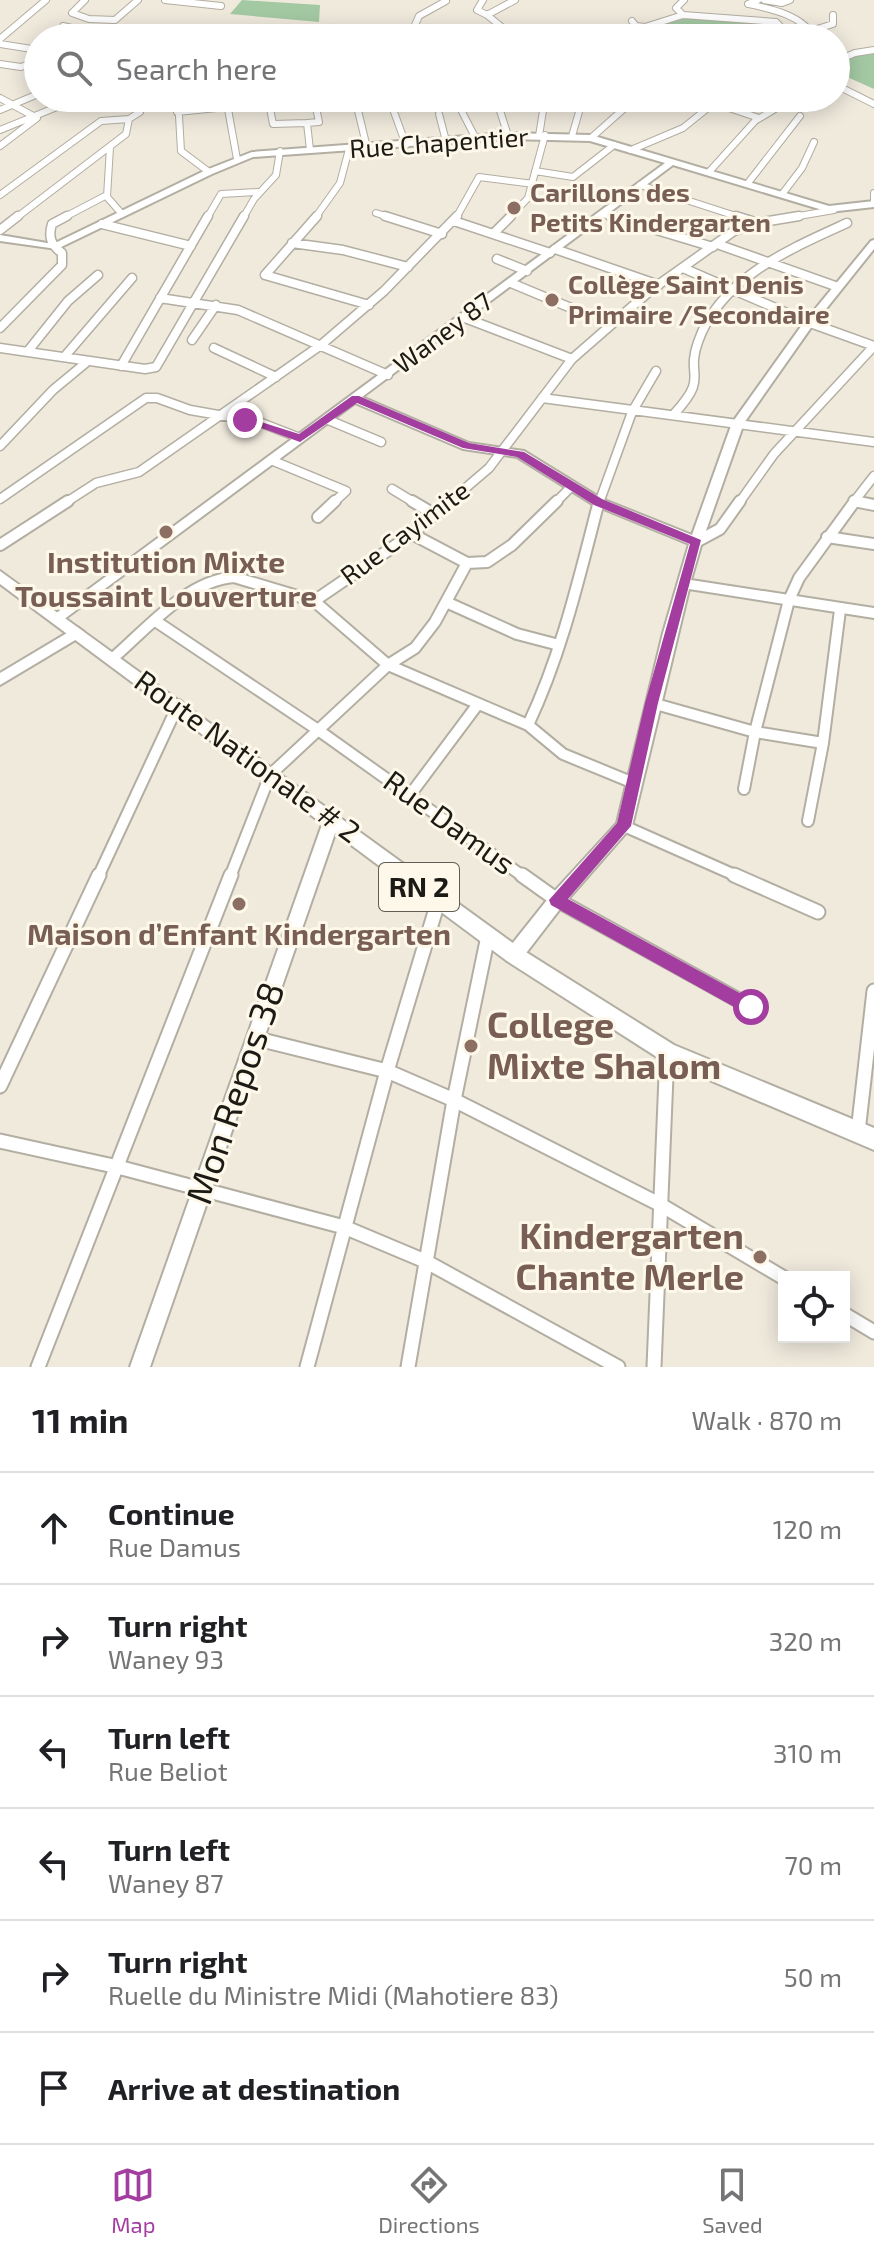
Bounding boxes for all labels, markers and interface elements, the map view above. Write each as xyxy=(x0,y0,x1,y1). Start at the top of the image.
search box xyxy=(24,24,850,112)
icon: search xyxy=(52,46,96,90)
text: Search here xyxy=(116,50,277,86)
street label: Rue Chapentier xyxy=(348,120,530,163)
place label: Carillons des Petits Kindergarten xyxy=(530,176,771,237)
marker: Carillons des Petits Kindergarten xyxy=(505,199,523,217)
place label: Collège Saint Denis Primaire /Secondaire xyxy=(568,268,830,329)
street label: Waney 87 xyxy=(387,285,498,379)
marker: Collège Saint Denis Primaire /Secondaire xyxy=(543,291,561,309)
route end xyxy=(227,402,263,438)
street label: Rue Cayimite xyxy=(334,473,475,590)
marker: Institution Mixte Toussaint Louverture xyxy=(157,523,175,541)
place label: Institution Mixte Toussaint Louverture xyxy=(15,543,317,613)
street label: Route Nationale # 2 xyxy=(128,661,368,849)
street label: Rue Damus xyxy=(378,762,523,881)
road number: RN 2 xyxy=(379,863,459,911)
marker: Maison d’Enfant Kindergarten xyxy=(230,895,248,913)
place label: Maison d’Enfant Kindergarten xyxy=(27,915,451,951)
street label: Mon Repos 38 xyxy=(176,976,292,1209)
route start xyxy=(733,989,769,1025)
place label: College Mixte Shalom xyxy=(487,1002,721,1086)
marker: College Mixte Shalom xyxy=(462,1037,480,1055)
place label: Kindergarten Chante Merle xyxy=(515,1213,744,1297)
marker: Kindergarten Chante Merle xyxy=(751,1248,769,1266)
map controls xyxy=(778,1271,850,1343)
button: locate xyxy=(778,1271,850,1343)
text: 11 min xyxy=(32,1399,129,1440)
text: Walk · 870 m xyxy=(692,1404,842,1435)
text: Continue xyxy=(108,1495,235,1531)
icon: ahead xyxy=(32,1506,76,1550)
text: 120 m xyxy=(773,1513,842,1544)
text: Rue Damus xyxy=(108,1531,241,1562)
text: Turn right xyxy=(108,1607,248,1643)
icon: right xyxy=(32,1618,76,1662)
text: 320 m xyxy=(769,1625,842,1656)
text: Waney 93 xyxy=(108,1643,224,1674)
text: Turn left xyxy=(108,1719,230,1755)
icon: left xyxy=(32,1730,76,1774)
text: 310 m xyxy=(773,1737,842,1768)
text: Rue Beliot xyxy=(108,1755,228,1786)
text: Turn left xyxy=(108,1831,230,1867)
icon: left xyxy=(32,1842,76,1886)
text: 70 m xyxy=(784,1849,842,1880)
text: Waney 87 xyxy=(108,1867,224,1898)
text: Turn right xyxy=(108,1943,248,1979)
icon: right xyxy=(32,1954,76,1998)
text: 50 m xyxy=(784,1961,842,1992)
text: Ruelle du Ministre Midi (Mahotiere 83) xyxy=(108,1979,558,2010)
icon: arrive xyxy=(32,2066,76,2110)
text: Arrive at destination xyxy=(108,2070,400,2106)
tab: Map xyxy=(111,2163,155,2237)
tab: Directions xyxy=(378,2163,480,2237)
tab: Saved xyxy=(702,2163,763,2237)

